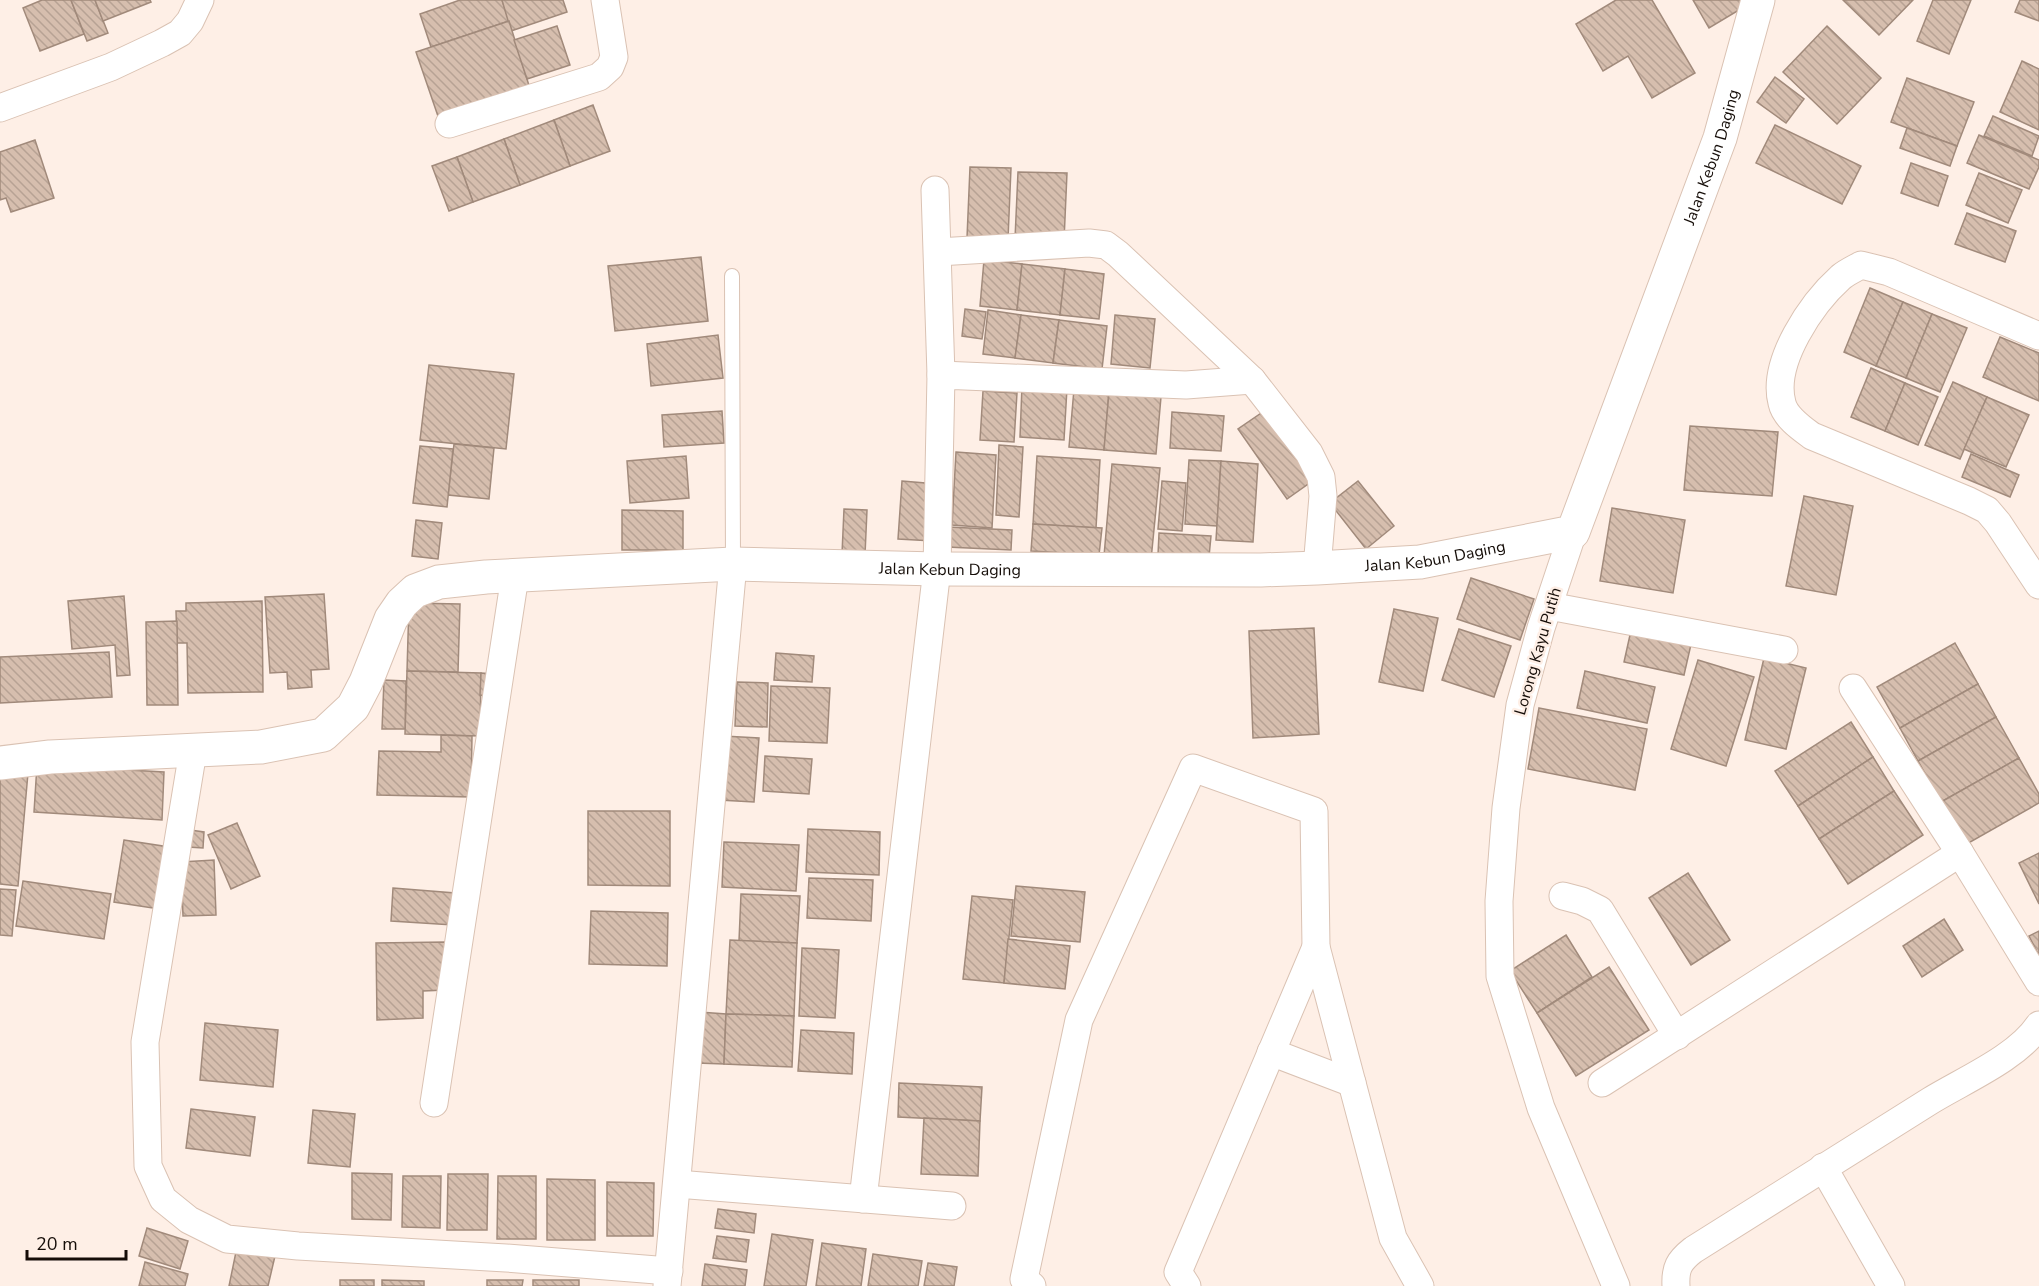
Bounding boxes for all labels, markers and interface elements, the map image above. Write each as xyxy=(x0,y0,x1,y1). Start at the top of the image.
street label: Jalan Kebun Daging xyxy=(1678,87,1745,229)
street label: Jalan Kebun Daging xyxy=(1363,536,1507,577)
street label: Jalan Kebun Daging xyxy=(878,558,1021,581)
street label: Lorong Kayu Putih xyxy=(1509,585,1567,718)
scale bar xyxy=(27,1223,126,1261)
text: 20 m xyxy=(36,1232,78,1256)

